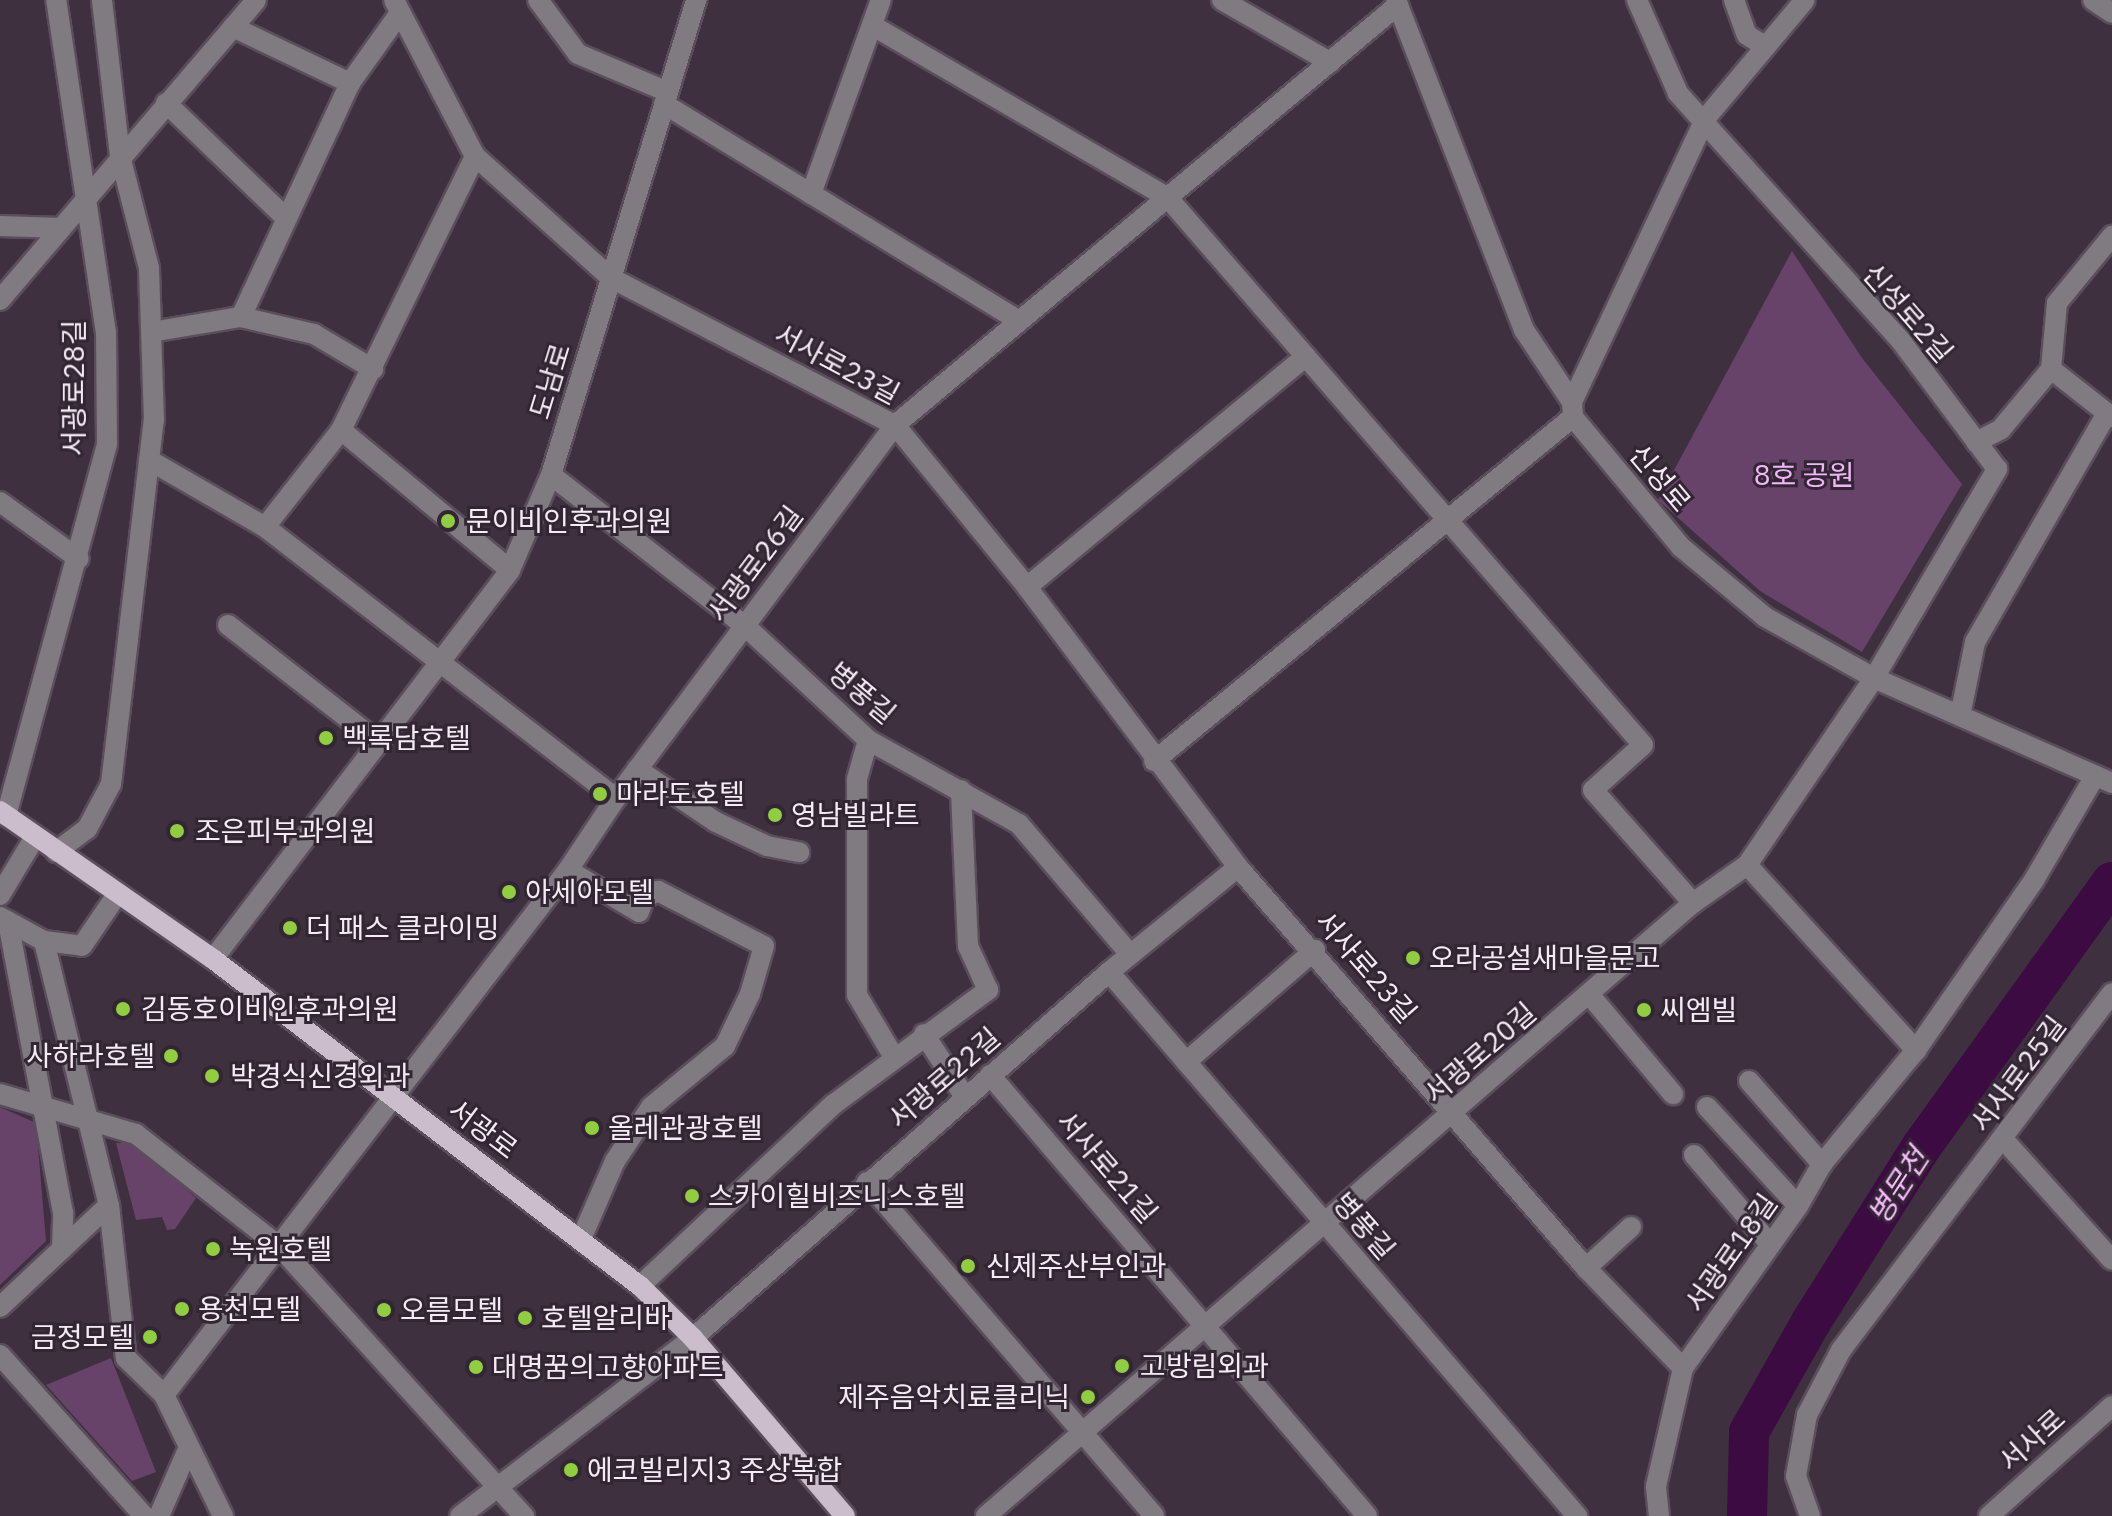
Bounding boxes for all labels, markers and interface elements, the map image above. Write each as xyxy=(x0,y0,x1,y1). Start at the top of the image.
street label: 신성로2길 xyxy=(1856,257,1960,369)
street label: 서사로23길 xyxy=(769,317,905,411)
street label: 서광로28길 xyxy=(57,320,91,456)
street label: 도남로 xyxy=(523,339,577,423)
street label: 신성로 xyxy=(1622,438,1698,518)
park label: 8호 공원 xyxy=(1754,458,1854,492)
street label: 서광로26길 xyxy=(700,499,810,629)
place label: 문이비인후과의원 xyxy=(466,504,672,538)
marker: 문이비인후과의원 xyxy=(437,510,459,532)
street label: 병풍길 xyxy=(822,655,902,731)
place label: 백록담호텔 xyxy=(342,721,471,755)
marker: 백록담호텔 xyxy=(317,729,335,747)
place label: 마라도호텔 xyxy=(616,777,745,811)
marker: 마라도호텔 xyxy=(591,785,609,803)
place label: 영남빌라트 xyxy=(791,798,920,832)
marker: 영남빌라트 xyxy=(766,806,784,824)
place label: 조은피부과의원 xyxy=(195,814,375,848)
marker: 조은피부과의원 xyxy=(166,820,188,842)
place label: 아세아모텔 xyxy=(525,875,654,909)
marker: 아세아모텔 xyxy=(500,883,518,901)
street label: 서사로23길 xyxy=(1308,904,1424,1030)
place label: 더 패스 클라이밍 xyxy=(306,911,500,945)
marker: 더 패스 클라이밍 xyxy=(281,919,299,937)
place label: 오라공설새마을문고 xyxy=(1429,941,1661,975)
marker: 오라공설새마을문고 xyxy=(1404,949,1422,967)
place label: 김동호이비인후과의원 xyxy=(141,992,399,1026)
place label: 씨엠빌 xyxy=(1660,993,1737,1027)
street label: 서광로20길 xyxy=(1417,995,1543,1111)
marker: 김동호이비인후과의원 xyxy=(112,998,134,1020)
marker: 씨엠빌 xyxy=(1635,1001,1653,1019)
street label: 서사로25길 xyxy=(1963,1009,2073,1139)
street label: 서광로22길 xyxy=(881,1020,1007,1136)
place label: 사하라호텔 xyxy=(26,1039,155,1073)
marker: 사하라호텔 xyxy=(162,1047,180,1065)
place label: 박경식신경외과 xyxy=(230,1059,410,1093)
marker: 박경식신경외과 xyxy=(201,1065,223,1087)
street label: 서광로 xyxy=(442,1092,524,1166)
street label: 서사로21길 xyxy=(1049,1104,1165,1230)
place label: 올레관광호텔 xyxy=(608,1111,763,1145)
marker: 올레관광호텔 xyxy=(583,1119,601,1137)
water label: 병문천 xyxy=(1860,1141,1936,1231)
place label: 스카이힐비즈니스호텔 xyxy=(708,1179,966,1213)
street label: 병풍길 xyxy=(1326,1186,1402,1266)
marker: 스카이힐비즈니스호텔 xyxy=(683,1187,701,1205)
street label: 서광로18길 xyxy=(1678,1187,1784,1319)
place label: 녹원호텔 xyxy=(229,1232,332,1266)
marker: 녹원호텔 xyxy=(204,1240,222,1258)
place label: 신제주산부인과 xyxy=(986,1249,1166,1283)
marker: 신제주산부인과 xyxy=(957,1255,979,1277)
place label: 용천모텔 xyxy=(198,1292,301,1326)
place label: 오름모텔 xyxy=(400,1293,503,1327)
marker: 용천모텔 xyxy=(173,1300,191,1318)
marker: 오름모텔 xyxy=(375,1301,393,1319)
place label: 호텔알리바 xyxy=(541,1301,670,1335)
marker: 호텔알리바 xyxy=(516,1309,534,1327)
place label: 금정모텔 xyxy=(31,1320,134,1354)
marker: 금정모텔 xyxy=(141,1328,159,1346)
place label: 고방림외과 xyxy=(1140,1349,1269,1383)
place label: 대명꿈의고향아파트 xyxy=(492,1350,724,1384)
marker: 고방림외과 xyxy=(1111,1355,1133,1377)
marker: 대명꿈의고향아파트 xyxy=(467,1358,485,1376)
place label: 제주음악치료클리닉 xyxy=(838,1380,1070,1414)
marker: 제주음악치료클리닉 xyxy=(1077,1386,1099,1408)
street label: 서사로 xyxy=(1992,1402,2072,1478)
place label: 에코빌리지3 주상복합 xyxy=(587,1453,842,1487)
marker: 에코빌리지3 주상복합 xyxy=(562,1461,580,1479)

